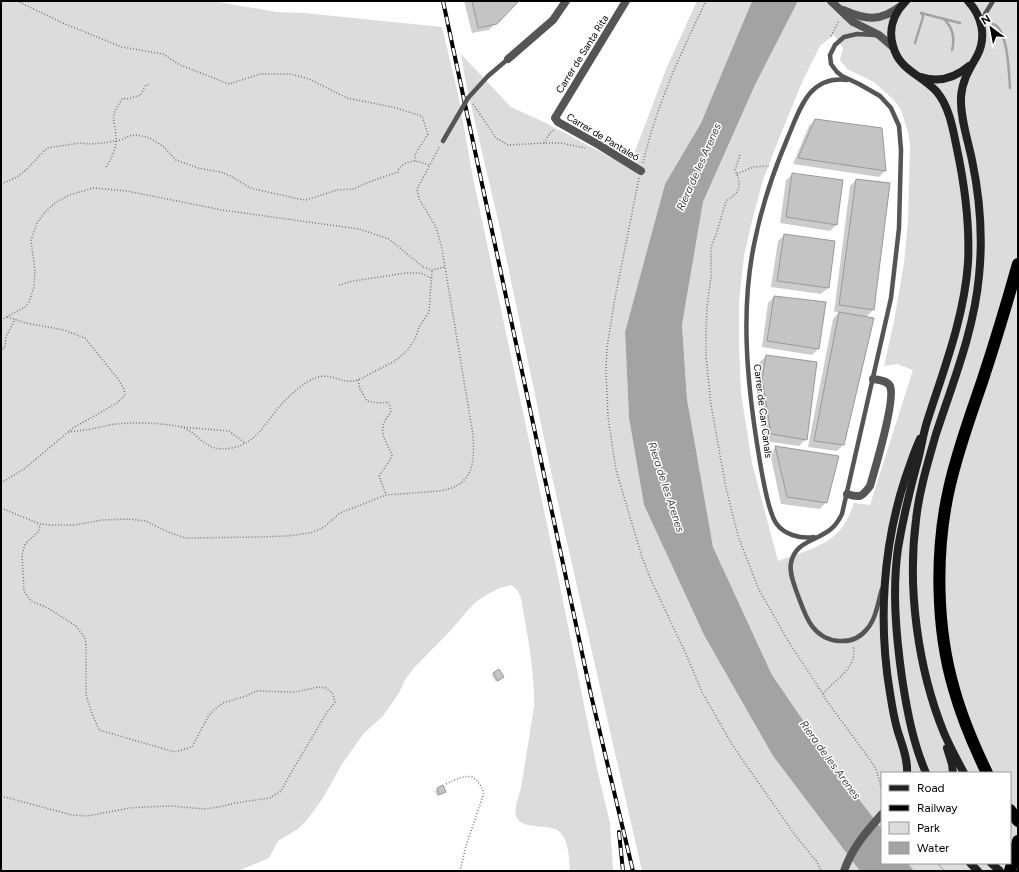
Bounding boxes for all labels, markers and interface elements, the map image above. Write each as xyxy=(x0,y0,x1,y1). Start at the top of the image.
north arrow xyxy=(971,8,1011,48)
street label: Carrer de Santa Rita xyxy=(553,12,611,96)
text: N xyxy=(979,12,993,28)
street label: Carrer de Pantaleó xyxy=(564,110,642,164)
water label: Riera de les Arenes xyxy=(674,121,724,213)
street label: Carrer de Can Canals xyxy=(751,363,775,459)
water label: Riera de les Arenes xyxy=(645,440,687,534)
water label: Riera de les Arenes xyxy=(797,718,863,802)
legend xyxy=(881,772,1011,864)
text: Road xyxy=(917,781,945,795)
text: Railway xyxy=(917,801,958,815)
text: Park xyxy=(917,821,940,835)
text: Water xyxy=(917,841,949,855)

